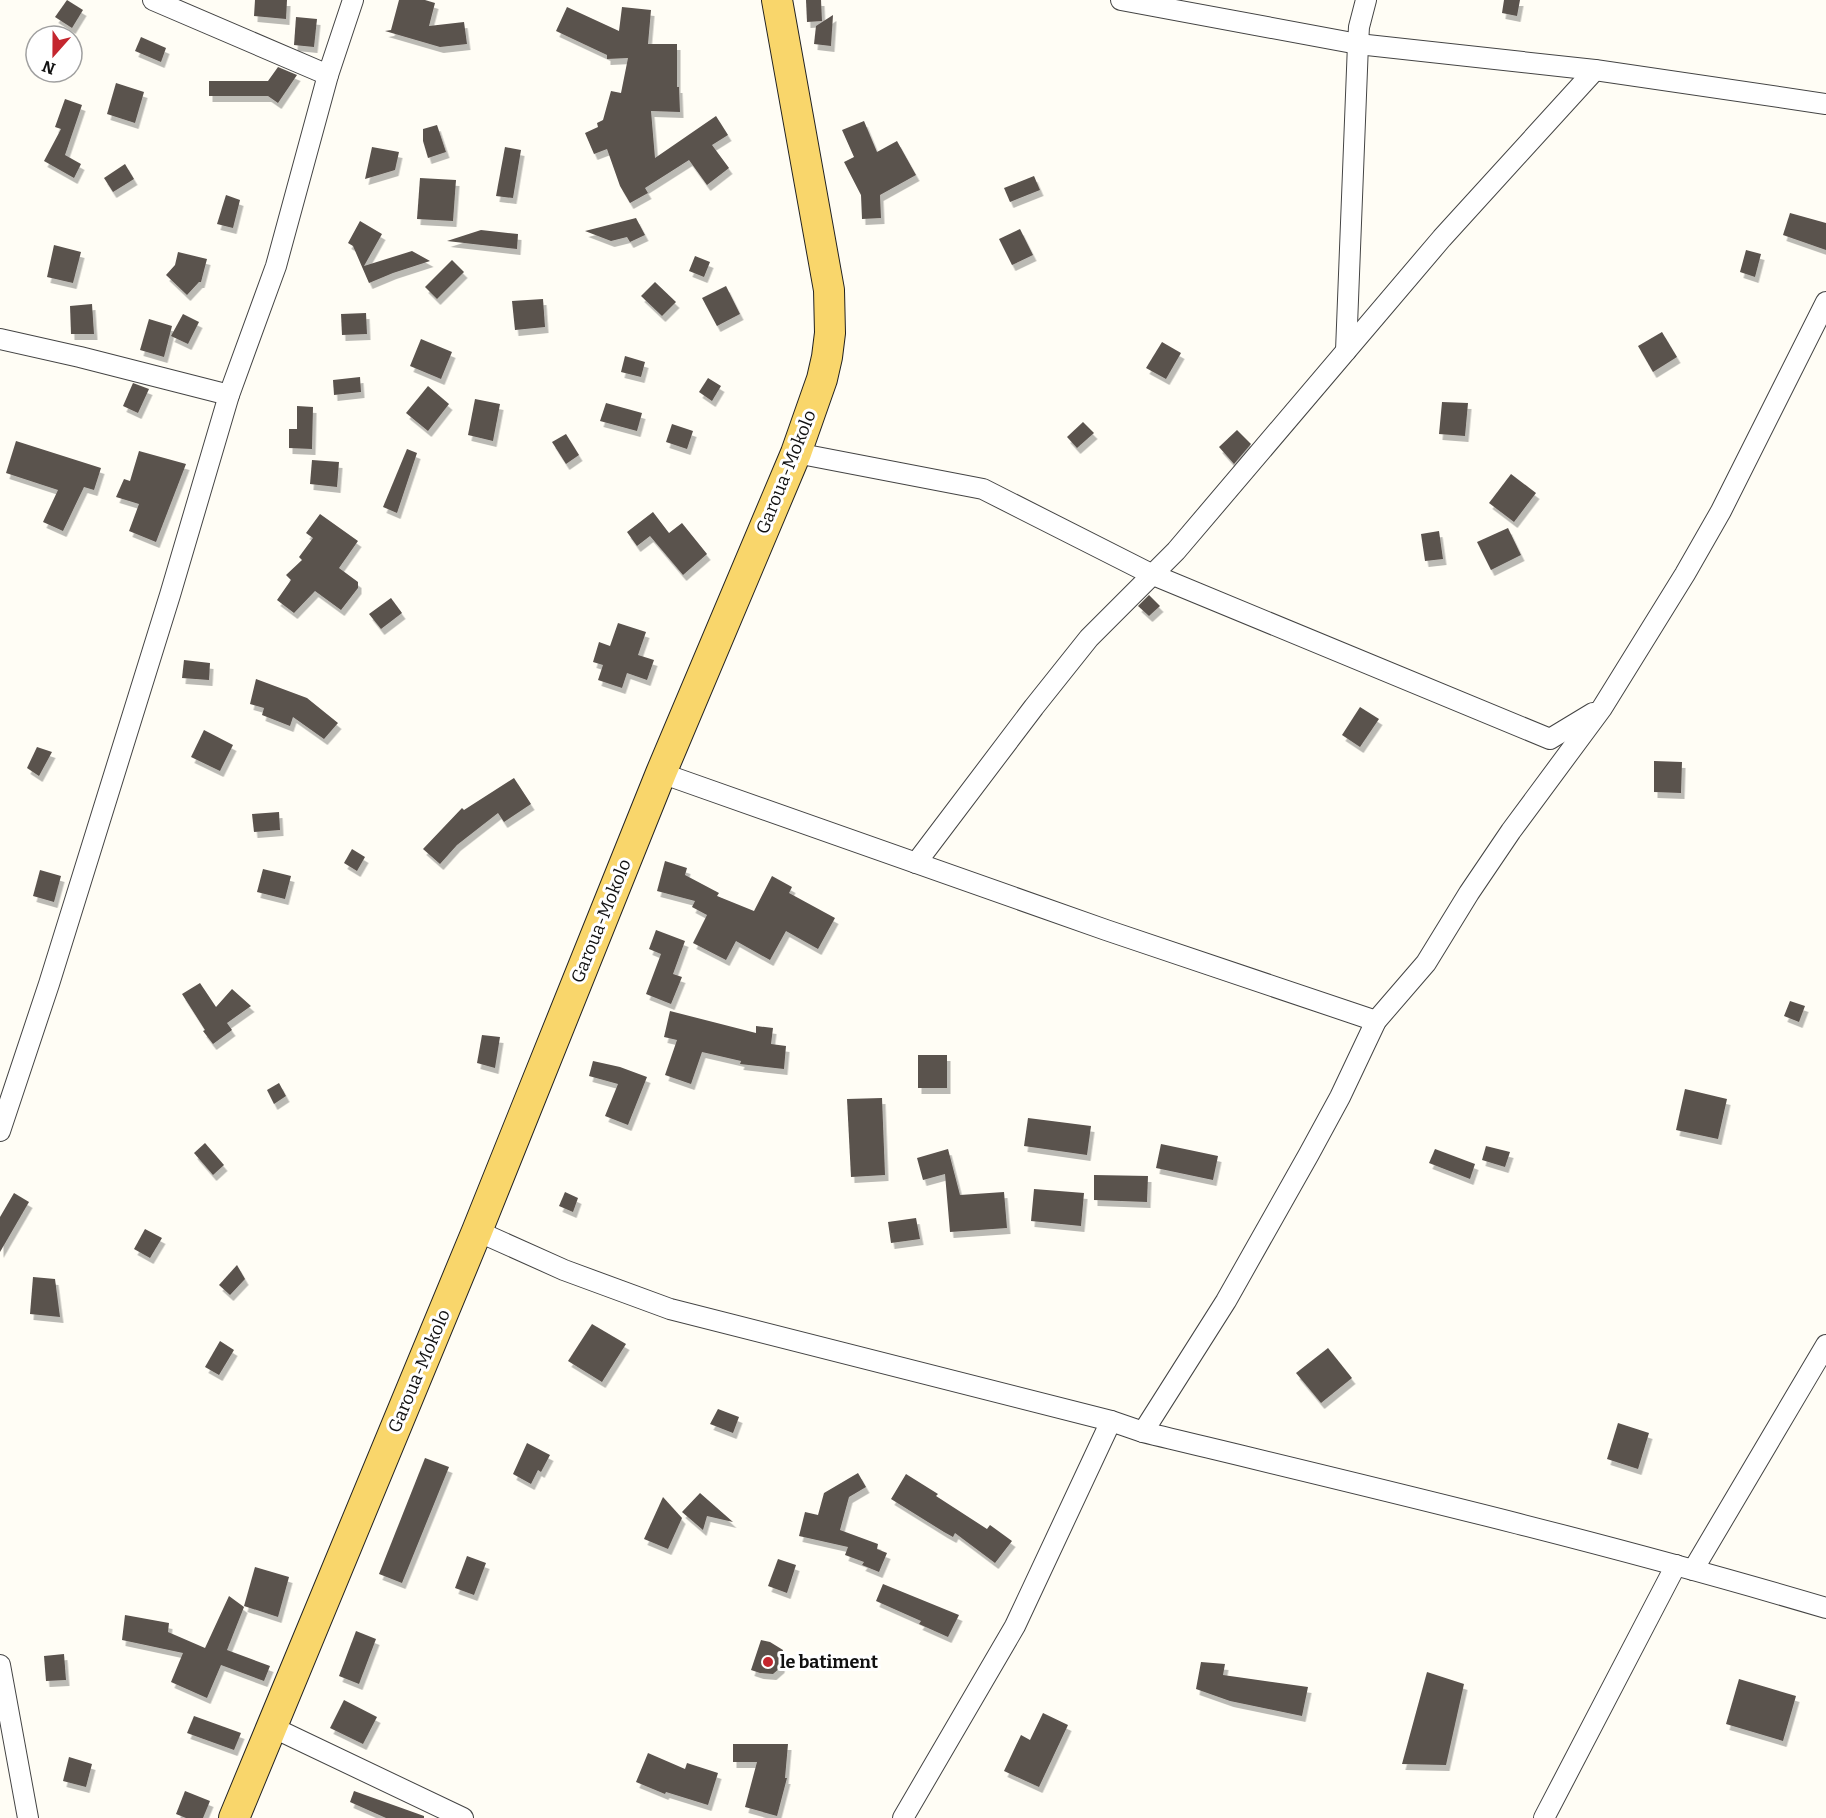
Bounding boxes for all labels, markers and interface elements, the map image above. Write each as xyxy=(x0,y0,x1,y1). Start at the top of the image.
north arrow xyxy=(24,24,84,84)
text: N xyxy=(40,56,58,79)
street label: Garoua-Mokolo xyxy=(751,407,821,537)
street label: Garoua-Mokolo xyxy=(566,856,636,986)
street label: Garoua-Mokolo xyxy=(383,1306,455,1436)
place label: le batiment xyxy=(780,1651,878,1673)
marker: le batiment xyxy=(761,1655,775,1669)

